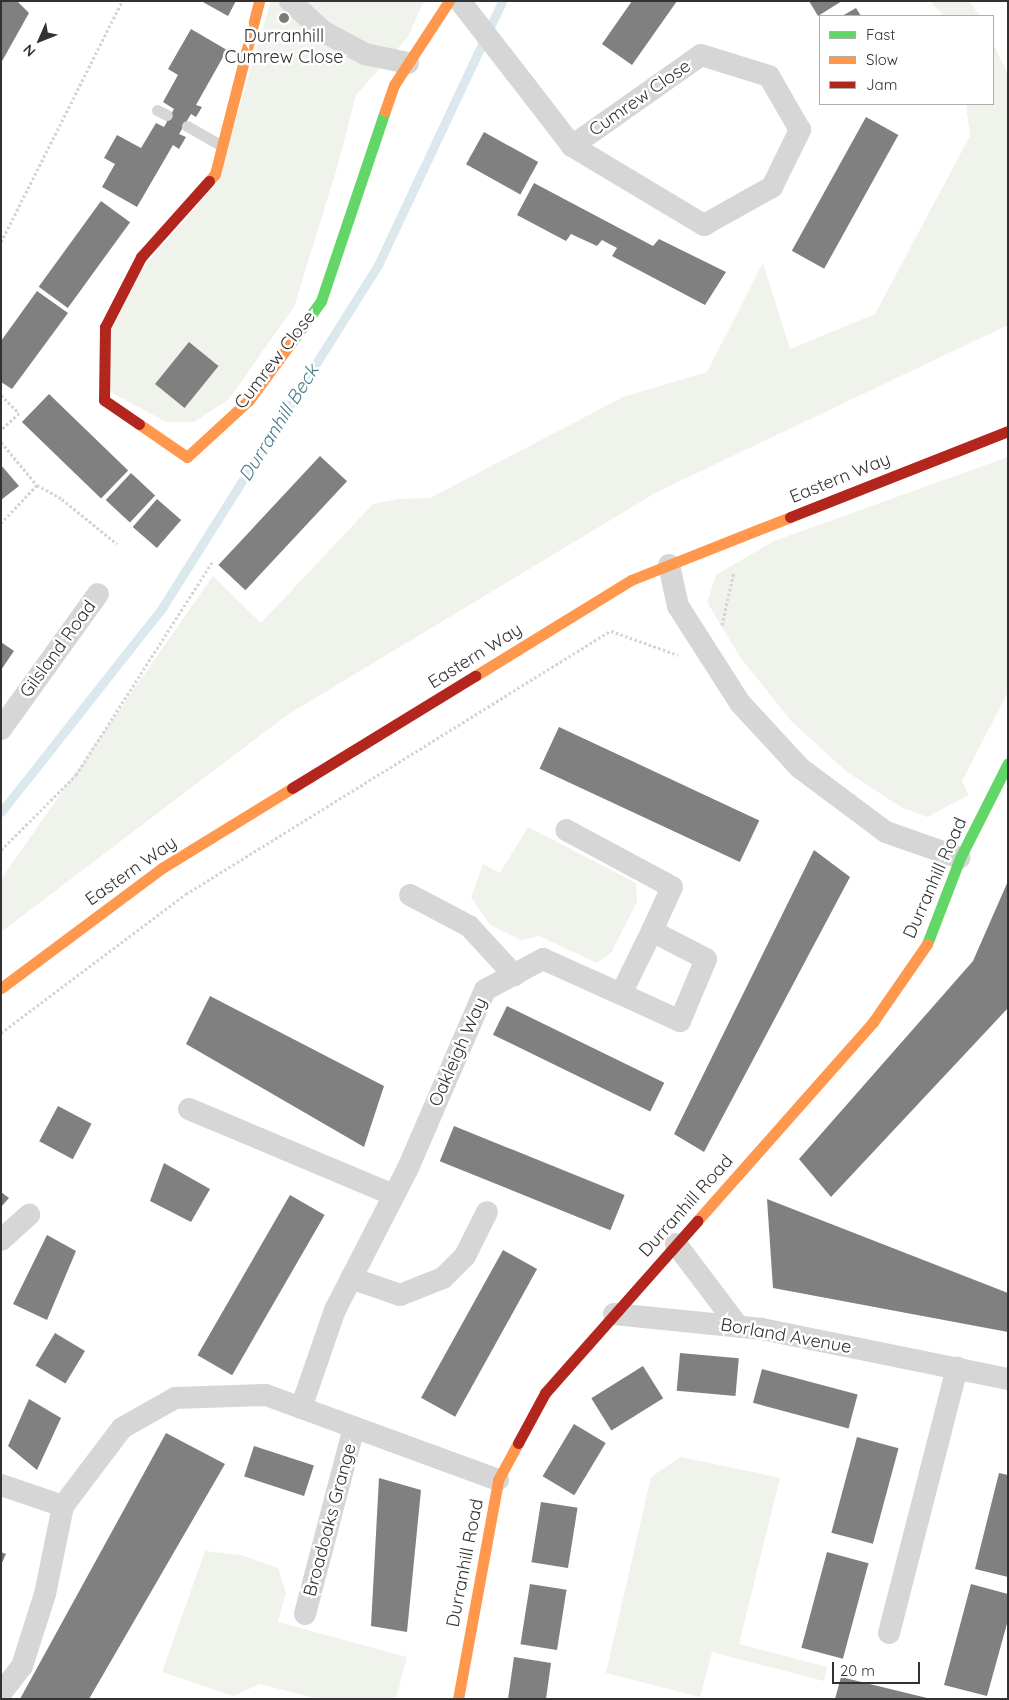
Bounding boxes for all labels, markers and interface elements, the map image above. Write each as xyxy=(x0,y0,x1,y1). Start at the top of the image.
marker: Durranhill Cumrew Close xyxy=(278,12,290,24)
north arrow xyxy=(15,15,65,65)
legend xyxy=(819,15,994,105)
text: Fast xyxy=(866,25,895,44)
place label: Durranhill Cumrew Close xyxy=(225,26,343,68)
text: N xyxy=(19,40,39,60)
text: Slow xyxy=(866,50,898,69)
street label: Cumrew Close xyxy=(585,55,695,141)
text: Jam xyxy=(866,75,897,94)
street label: Cumrew Close xyxy=(230,307,320,413)
water label: Durranhill Beck xyxy=(234,360,324,486)
street label: Eastern Way xyxy=(787,448,893,508)
street label: Gilsland Road xyxy=(16,596,100,702)
street label: Eastern Way xyxy=(424,619,526,693)
street label: Durranhill Road xyxy=(899,814,971,942)
street label: Eastern Way xyxy=(81,832,181,910)
street label: Oakleigh Way xyxy=(424,994,492,1110)
street label: Durranhill Road xyxy=(634,1150,738,1262)
street label: Borland Avenue xyxy=(719,1314,853,1358)
street label: Broadoaks Grange xyxy=(299,1441,361,1599)
street label: Durranhill Road xyxy=(442,1497,488,1629)
scale bar xyxy=(834,1652,922,1684)
text: 20 m xyxy=(840,1661,875,1680)

